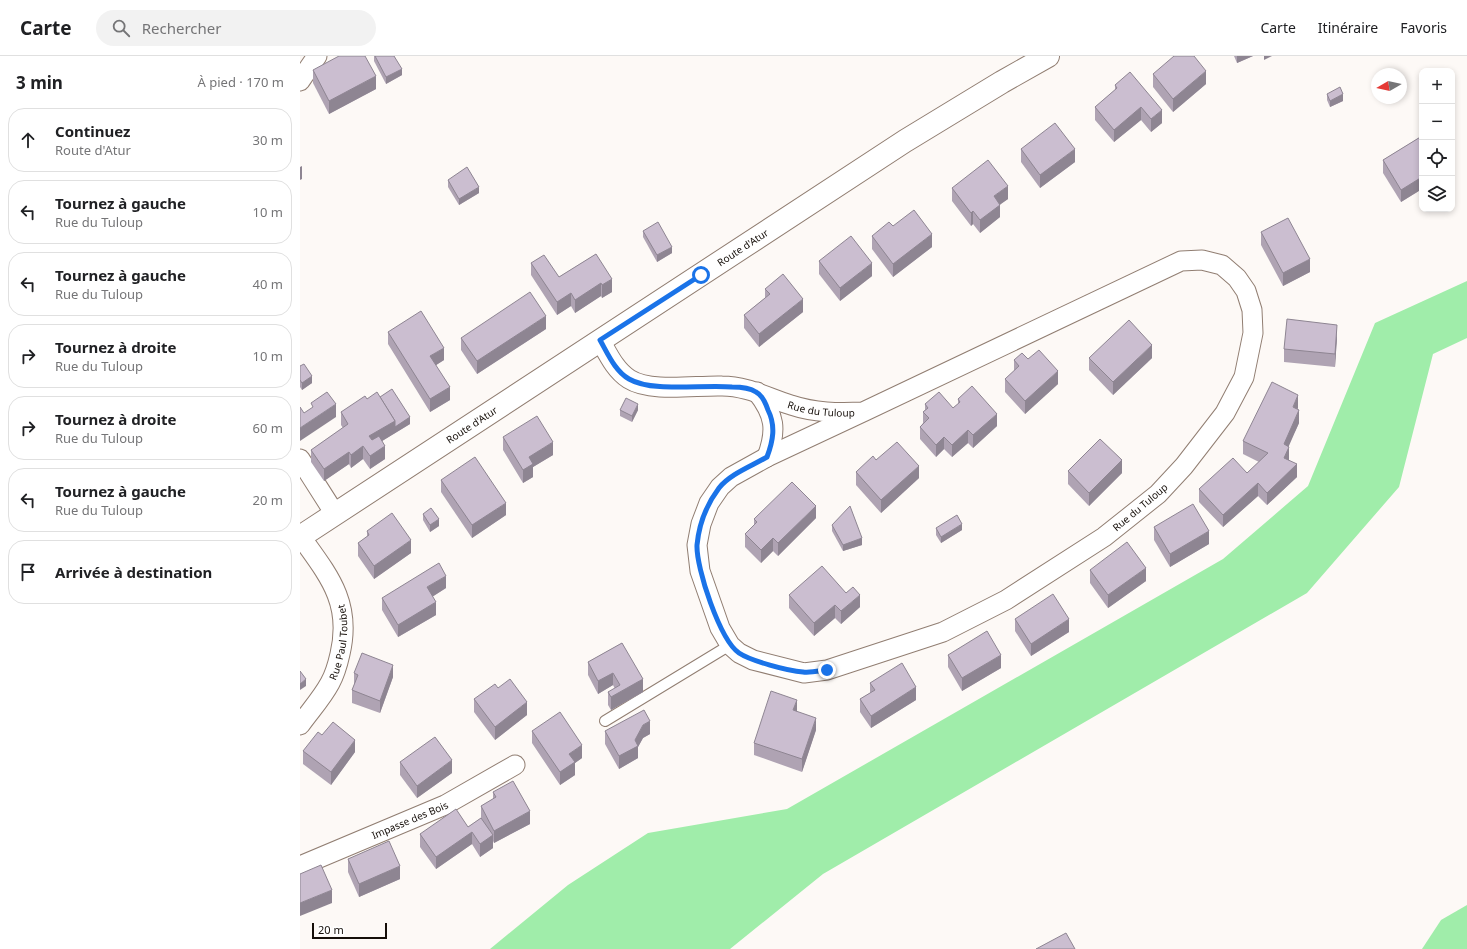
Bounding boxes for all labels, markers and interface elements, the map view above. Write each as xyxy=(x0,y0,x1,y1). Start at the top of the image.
search box xyxy=(96,10,376,46)
text: Carte xyxy=(20,15,72,41)
icon: search xyxy=(110,17,132,39)
text: Rechercher xyxy=(142,18,221,38)
text: Carte xyxy=(1260,18,1296,37)
text: Itinéraire xyxy=(1318,18,1378,37)
text: Favoris xyxy=(1400,18,1447,37)
north arrow xyxy=(1371,68,1407,104)
map controls xyxy=(1419,68,1455,212)
button: + xyxy=(1419,68,1455,104)
text: 3 min xyxy=(16,71,63,94)
text: À pied · 170 m xyxy=(198,73,284,91)
button: − xyxy=(1419,104,1455,140)
text: Continuez xyxy=(55,121,130,141)
icon: ahead xyxy=(17,129,39,151)
text: 30 m xyxy=(253,131,283,149)
button: locate xyxy=(1419,140,1455,176)
text: Route d'Atur xyxy=(55,141,131,159)
button: layers xyxy=(1419,176,1455,212)
text: Tournez à gauche xyxy=(55,193,186,213)
icon: left xyxy=(17,201,39,223)
text: 10 m xyxy=(253,203,283,221)
text: Rue du Tuloup xyxy=(55,213,143,231)
street label: Route d'Atur xyxy=(714,225,771,269)
text: Tournez à gauche xyxy=(55,265,186,285)
route start xyxy=(692,266,710,284)
icon: left xyxy=(17,273,39,295)
text: 40 m xyxy=(253,275,283,293)
text: Rue du Tuloup xyxy=(55,285,143,303)
text: Tournez à droite xyxy=(55,337,176,357)
icon: right xyxy=(17,345,39,367)
text: 10 m xyxy=(253,347,283,365)
text: Rue du Tuloup xyxy=(55,357,143,375)
street label: Rue du Tuloup xyxy=(786,397,855,419)
street label: Route d'Atur xyxy=(443,403,500,447)
text: Tournez à droite xyxy=(55,409,176,429)
icon: right xyxy=(17,417,39,439)
text: 60 m xyxy=(253,419,283,437)
text: Rue du Tuloup xyxy=(55,429,143,447)
street label: Rue du Tuloup xyxy=(1110,480,1170,534)
text: Tournez à gauche xyxy=(55,481,186,501)
icon: left xyxy=(17,489,39,511)
text: 20 m xyxy=(253,491,283,509)
text: Rue du Tuloup xyxy=(55,501,143,519)
icon: arrive xyxy=(17,561,39,583)
text: Arrivée à destination xyxy=(55,562,212,582)
street label: Rue Paul Toubet xyxy=(326,603,350,682)
route end xyxy=(818,661,836,679)
street label: Impasse des Bois xyxy=(369,798,451,842)
scale bar xyxy=(312,921,387,940)
text: 20 m xyxy=(318,922,344,937)

